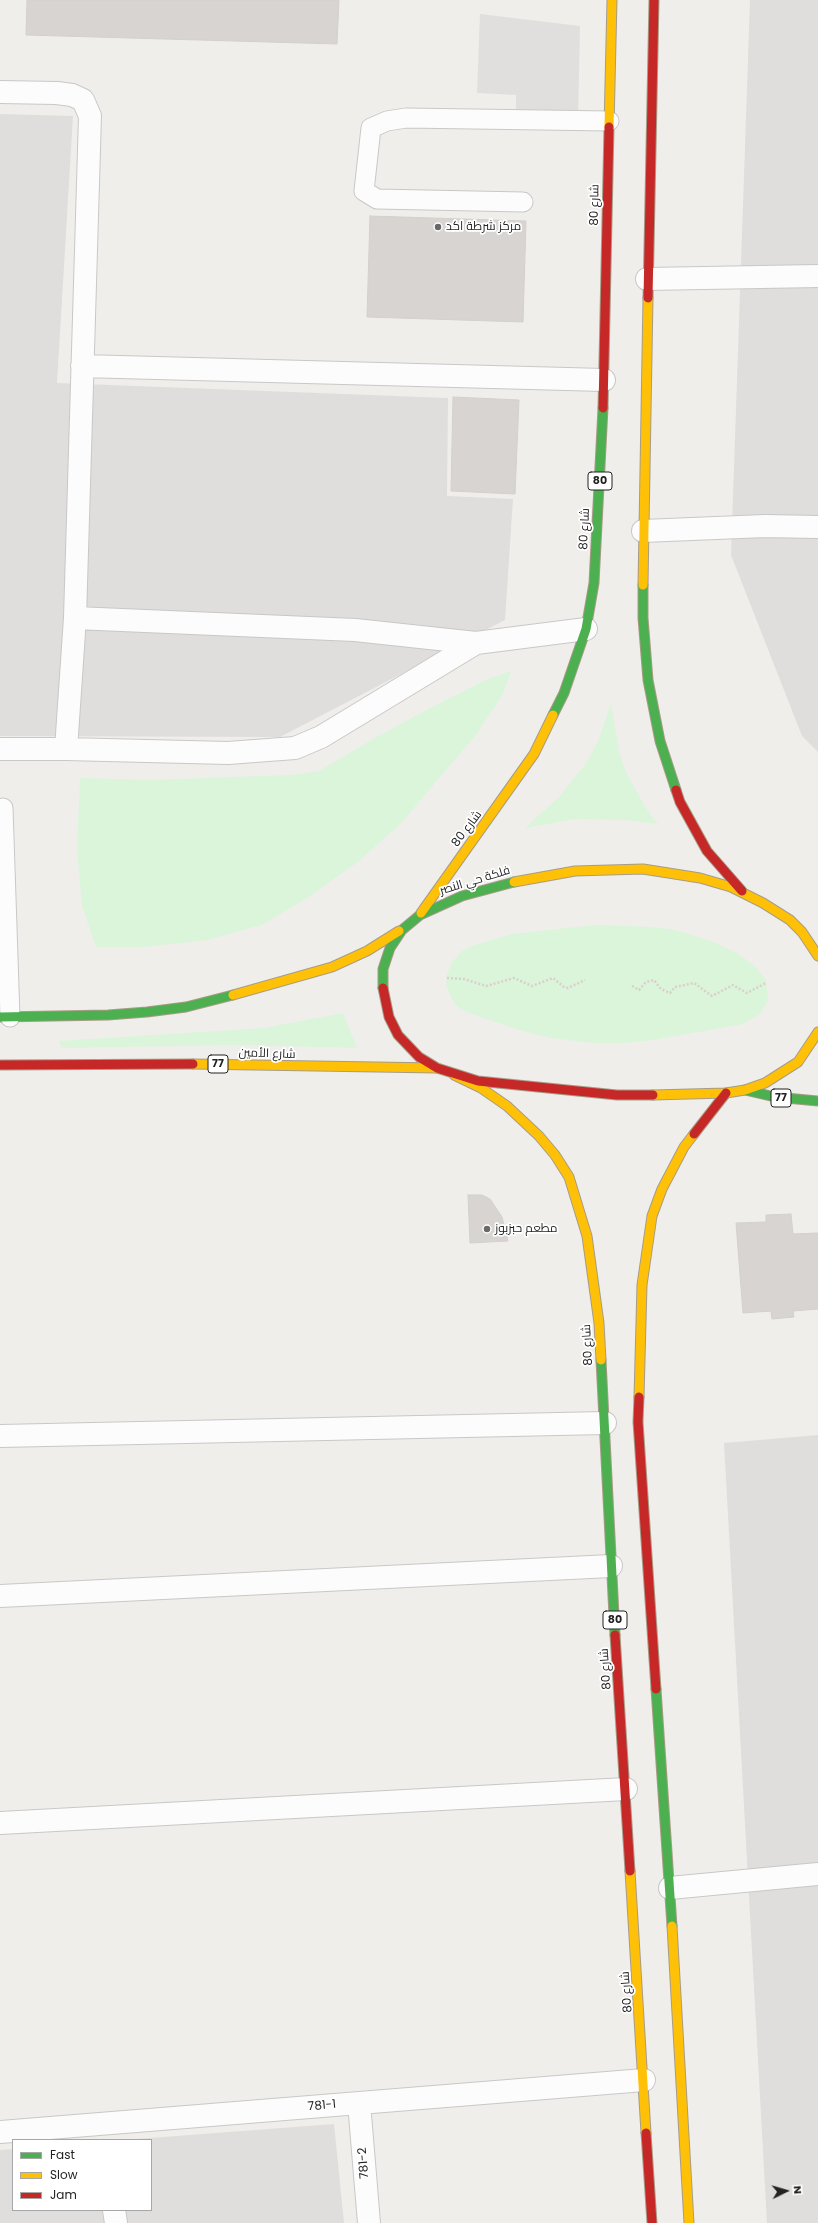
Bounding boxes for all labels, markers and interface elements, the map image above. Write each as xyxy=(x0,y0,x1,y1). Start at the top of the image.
street label: شارع 80 xyxy=(587,184,603,226)
place label: مركز شرطة اكد xyxy=(446,220,521,234)
marker: مركز شرطة اكد xyxy=(433,222,443,232)
road number: 80 xyxy=(588,472,612,490)
street label: شارع 80 xyxy=(577,508,593,550)
street label: شارع 80 xyxy=(449,808,485,850)
street label: فلكة حي النصر xyxy=(438,863,512,899)
street label: شارع الأمين xyxy=(238,1046,296,1062)
road number: 77 xyxy=(208,1055,228,1073)
road number: 77 xyxy=(771,1089,791,1107)
place label: مطعم حبزبوز xyxy=(495,1222,558,1236)
marker: مطعم حبزبوز xyxy=(482,1224,492,1234)
street label: شارع 80 xyxy=(580,1324,596,1366)
road number: 80 xyxy=(603,1611,627,1629)
street label: شارع 80 xyxy=(597,1648,615,1690)
street label: شارع 80 xyxy=(618,1971,636,2013)
street label: 781-1 xyxy=(307,2098,337,2114)
legend xyxy=(12,2139,152,2211)
text: Fast xyxy=(50,2146,75,2163)
street label: 781-2 xyxy=(355,2147,373,2179)
text: Slow xyxy=(50,2166,78,2183)
north arrow xyxy=(766,2171,806,2211)
text: N xyxy=(790,2185,806,2195)
text: Jam xyxy=(50,2186,77,2203)

